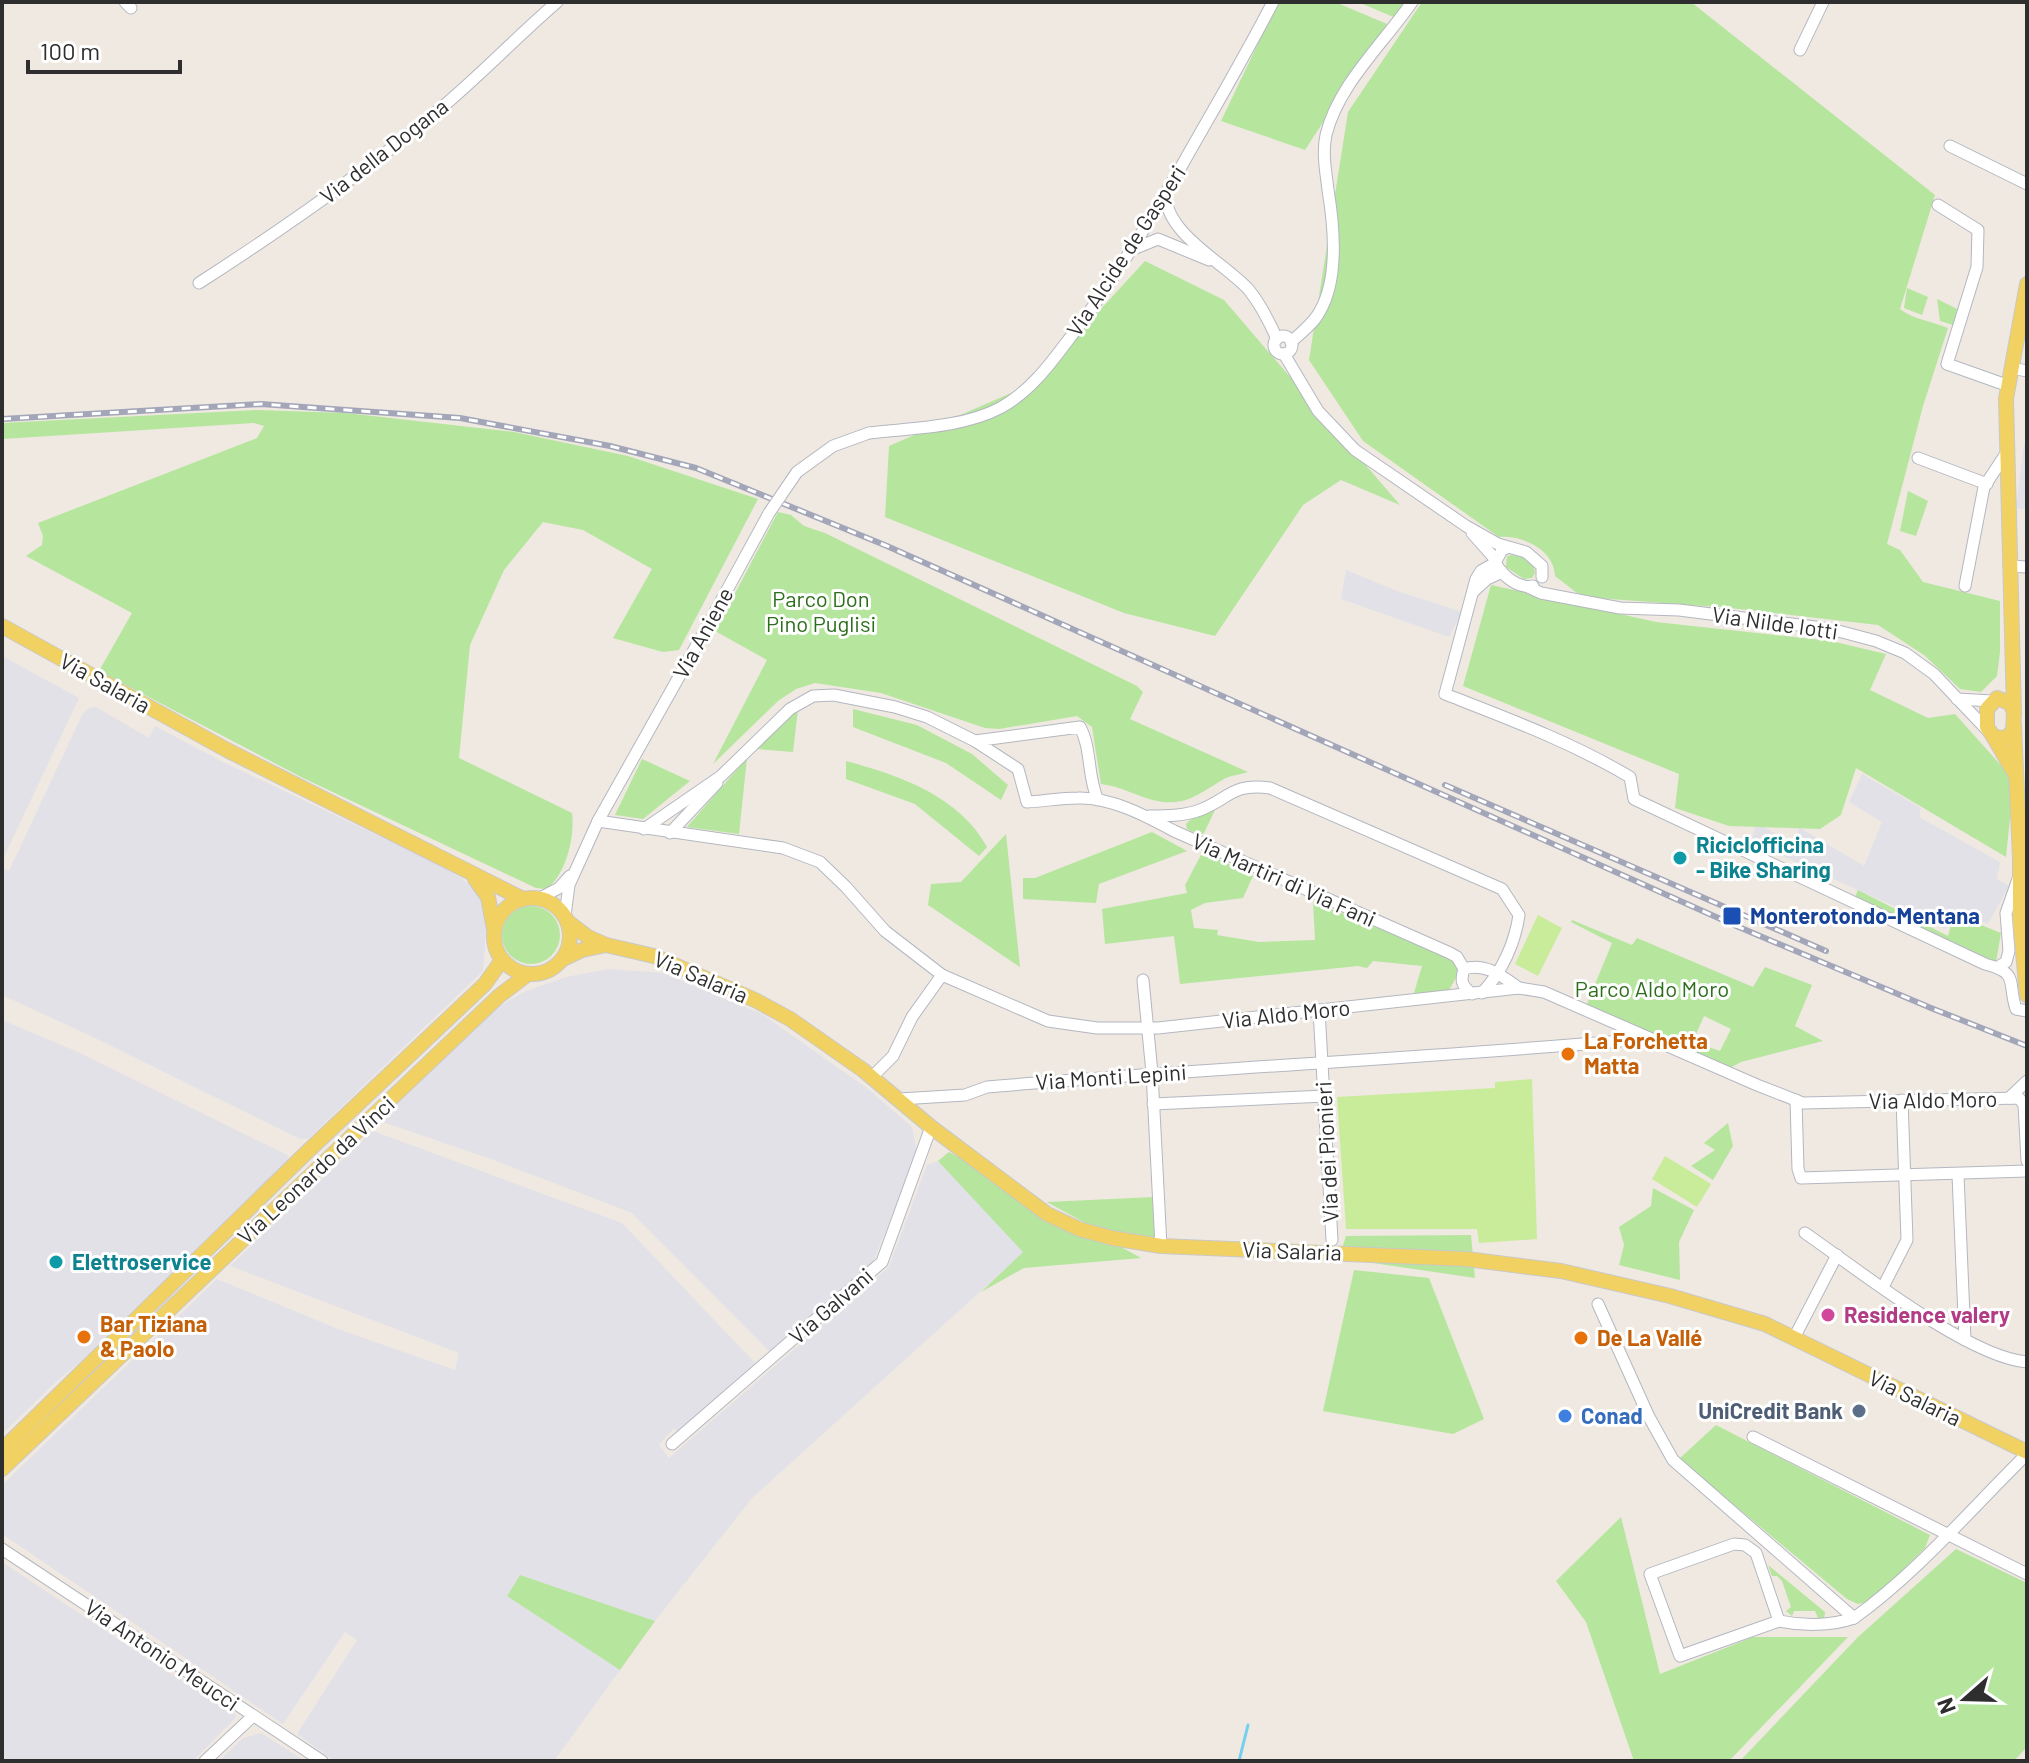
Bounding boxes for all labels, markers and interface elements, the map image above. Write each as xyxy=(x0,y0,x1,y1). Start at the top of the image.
scale bar xyxy=(28,24,180,74)
text: 100 m xyxy=(40,36,100,65)
street label: Via della Dogana xyxy=(314,92,453,208)
street label: Via Alcide de Gasperi xyxy=(1060,160,1190,341)
street label: Via Aniene xyxy=(666,582,738,683)
park label: Parco Don Pino Puglisi xyxy=(766,585,876,636)
street label: Via Nilde Iotti xyxy=(1710,600,1840,644)
street label: Via Salaria xyxy=(56,647,155,718)
street label: Via Martiri di Via Fani xyxy=(1189,827,1380,931)
place label: Riciclofficina - Bike Sharing xyxy=(1696,831,1831,882)
marker: Riciclofficina - Bike Sharing xyxy=(1671,849,1689,867)
place label: Monterotondo-Mentana xyxy=(1750,902,1980,928)
marker: Monterotondo-Mentana xyxy=(1721,905,1743,927)
street label: Via Salaria xyxy=(651,945,752,1007)
park label: Parco Aldo Moro xyxy=(1575,975,1729,1001)
street label: Via Aldo Moro xyxy=(1221,993,1351,1033)
place label: La Forchetta Matta xyxy=(1584,1027,1708,1078)
marker: La Forchetta Matta xyxy=(1559,1045,1577,1063)
street label: Via Monti Lepini xyxy=(1035,1058,1187,1094)
street label: Via dei Pionieri xyxy=(1309,1081,1343,1223)
street label: Via Aldo Moro xyxy=(1868,1085,1998,1113)
street label: Via Leonardo da Vinci xyxy=(232,1090,399,1249)
street label: Via Salaria xyxy=(1242,1235,1342,1265)
place label: Elettroservice xyxy=(72,1248,212,1274)
marker: Elettroservice xyxy=(47,1253,65,1271)
street label: Via Galvani xyxy=(783,1262,878,1349)
place label: Residence valery xyxy=(1844,1301,2010,1327)
marker: Residence valery xyxy=(1819,1306,1837,1324)
place label: Bar Tiziana & Paolo xyxy=(100,1310,207,1361)
place label: De La Vallé xyxy=(1597,1324,1702,1350)
marker: Bar Tiziana & Paolo xyxy=(75,1328,93,1346)
marker: De La Vallé xyxy=(1572,1329,1590,1347)
street label: Via Salaria xyxy=(1865,1364,1966,1431)
place label: UniCredit Bank xyxy=(1698,1397,1843,1423)
place label: Conad xyxy=(1581,1402,1643,1428)
marker: UniCredit Bank xyxy=(1850,1402,1868,1420)
marker: Conad xyxy=(1556,1407,1574,1425)
street label: Via Antonio Meucci xyxy=(80,1593,245,1715)
north arrow xyxy=(1925,1659,2005,1739)
text: N xyxy=(1931,1695,1960,1718)

